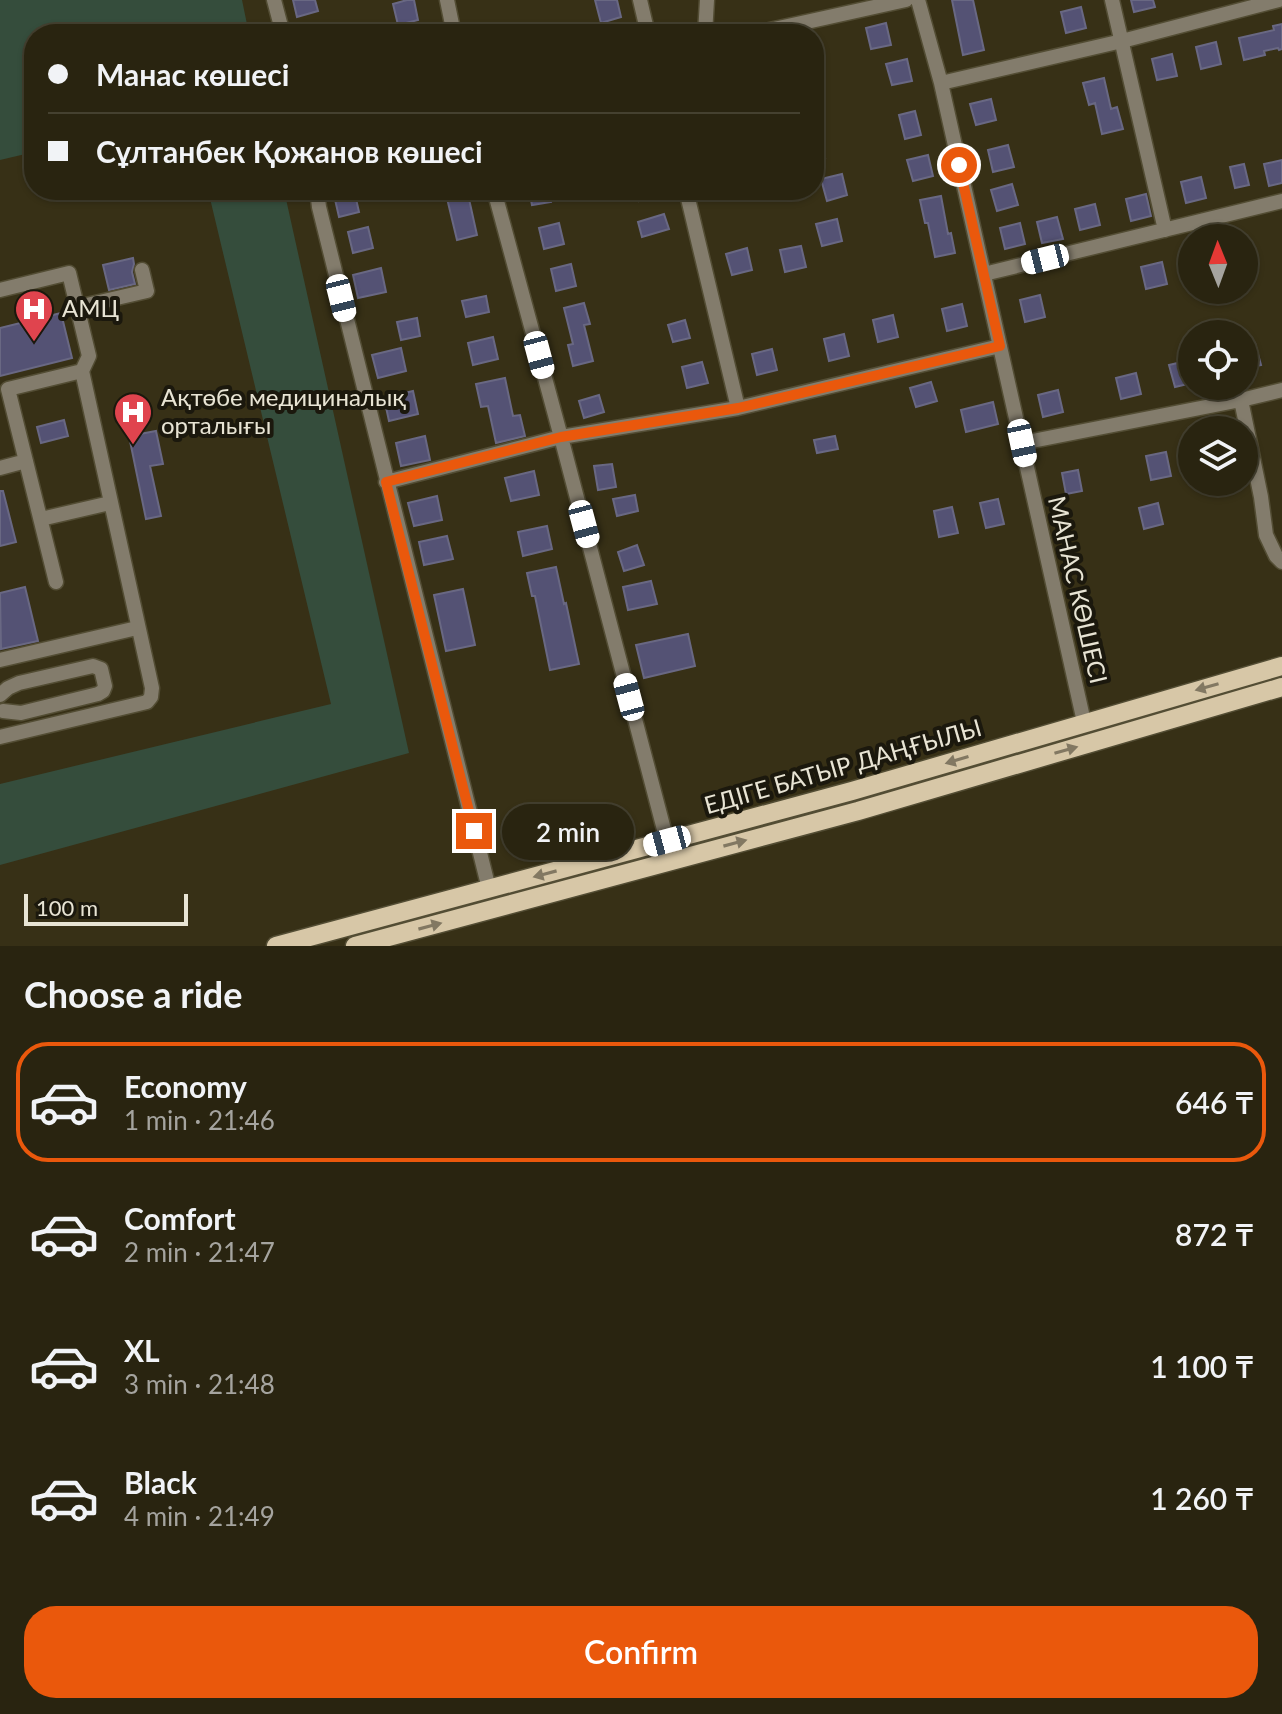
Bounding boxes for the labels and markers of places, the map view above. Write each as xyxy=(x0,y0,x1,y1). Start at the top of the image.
hospital icon: АМЦ xyxy=(13,288,55,343)
place label: АМЦ xyxy=(62,293,119,322)
place label: Ақтөбе медициналық орталығы xyxy=(161,382,406,439)
hospital icon: Ақтөбе медициналық орталығы xyxy=(112,391,154,446)

